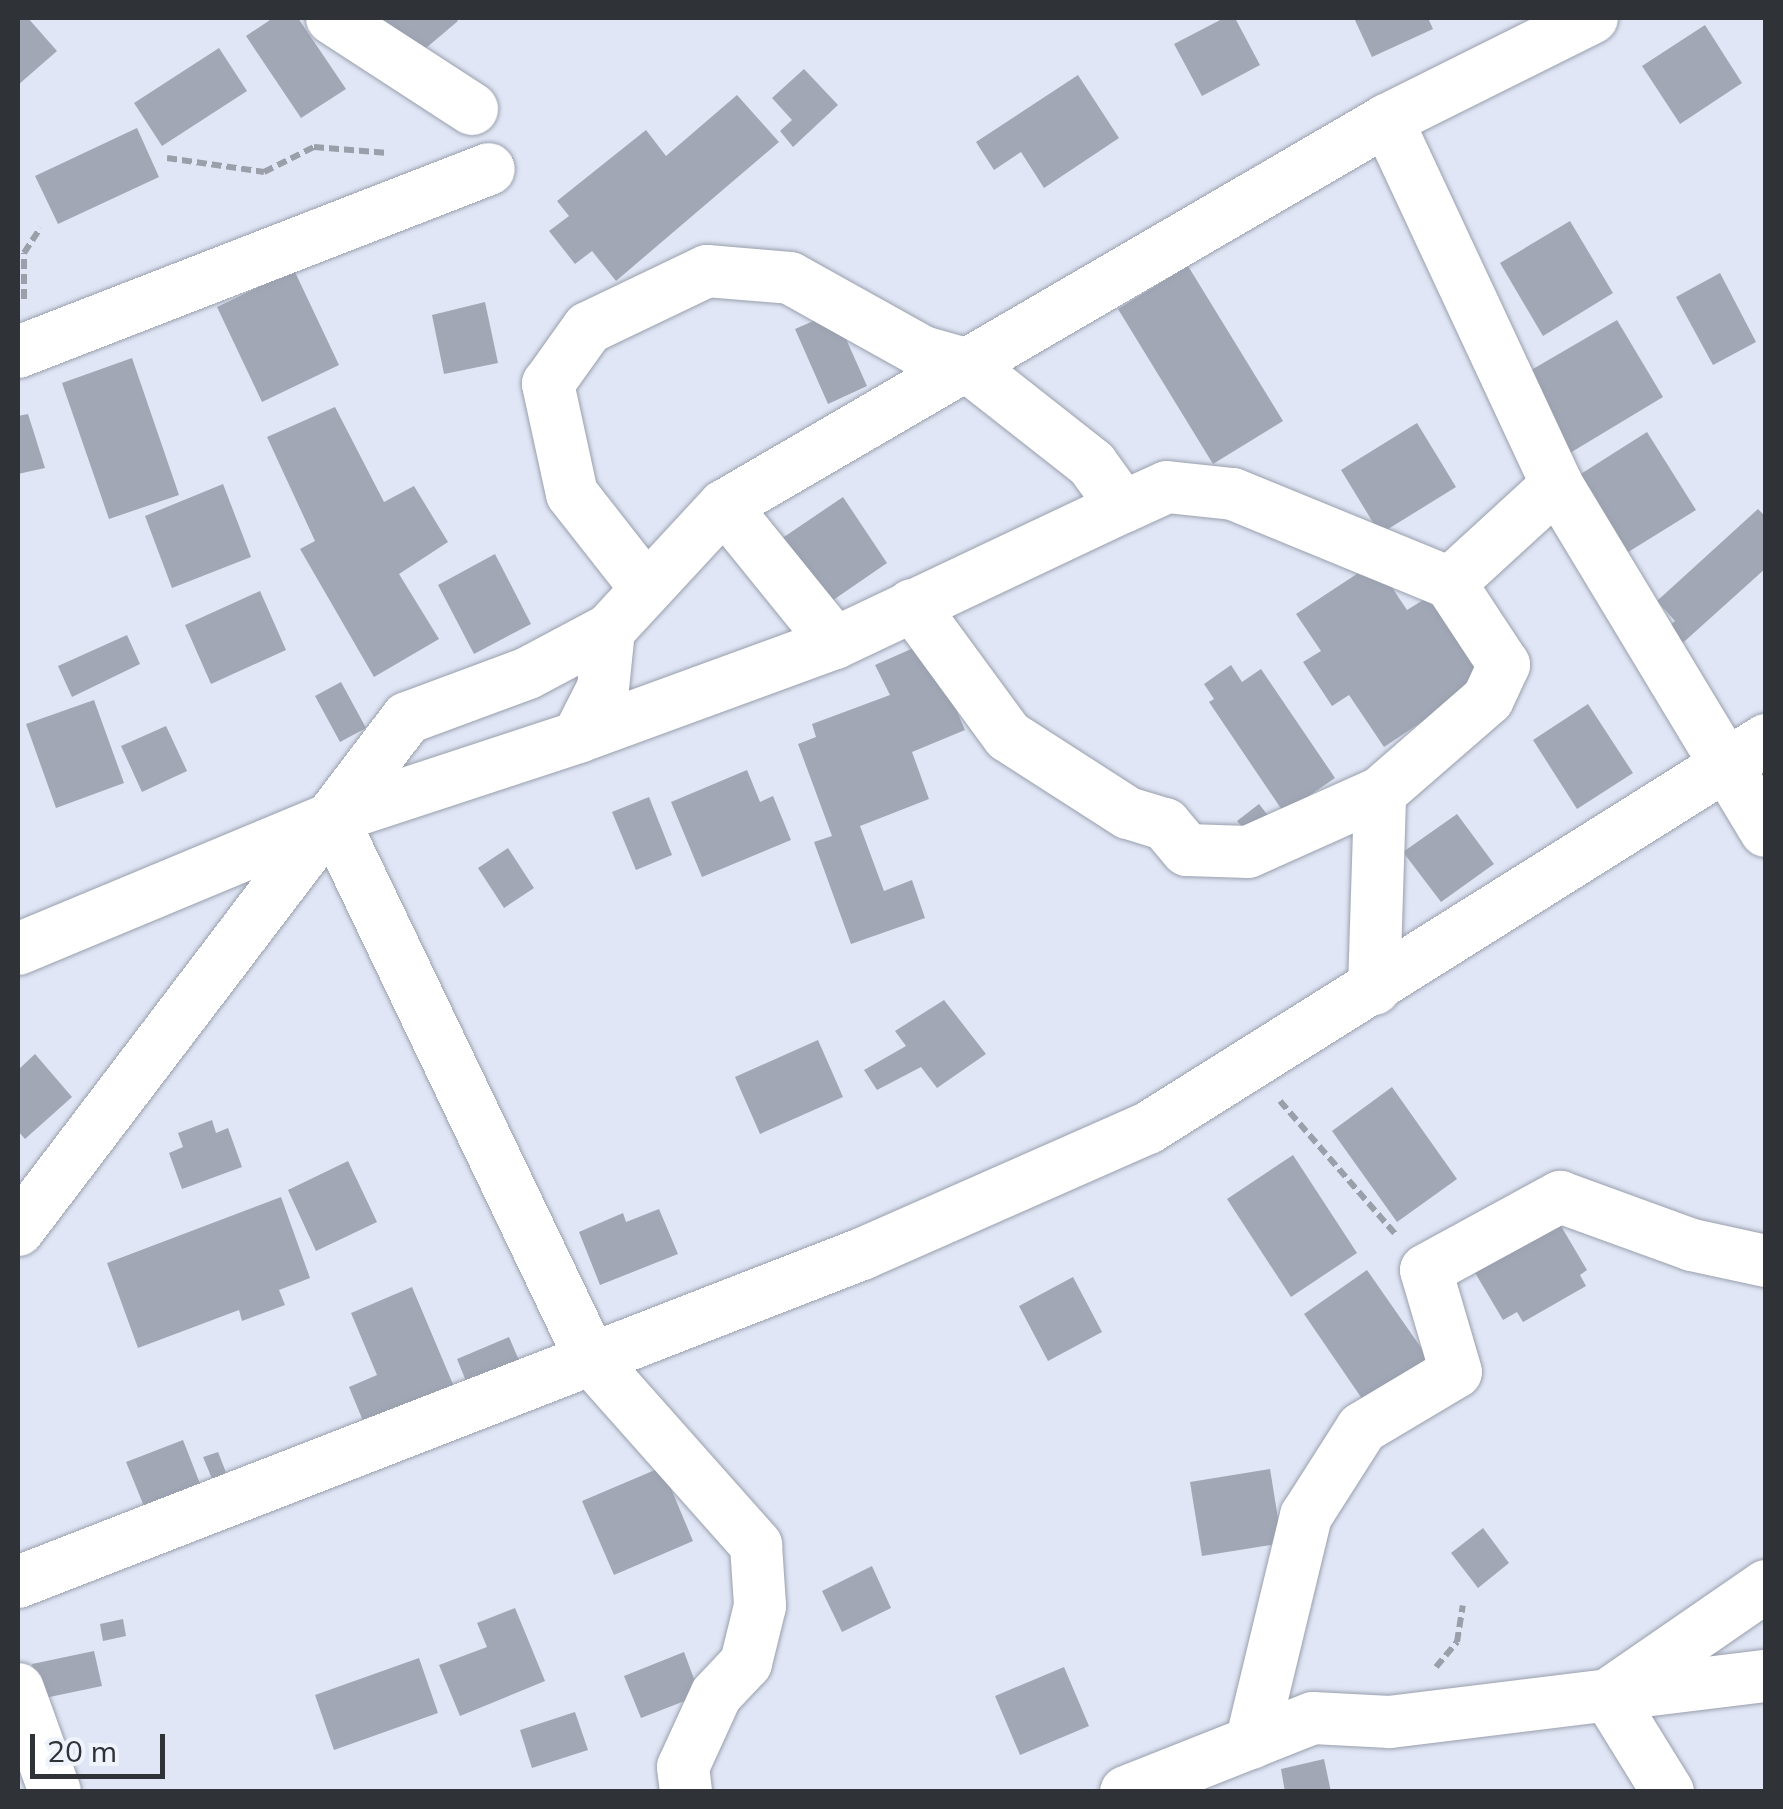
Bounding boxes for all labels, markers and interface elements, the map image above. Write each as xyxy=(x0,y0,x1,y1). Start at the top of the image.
scale bar xyxy=(35,1714,170,1776)
text: 20 m xyxy=(47,1732,117,1770)

